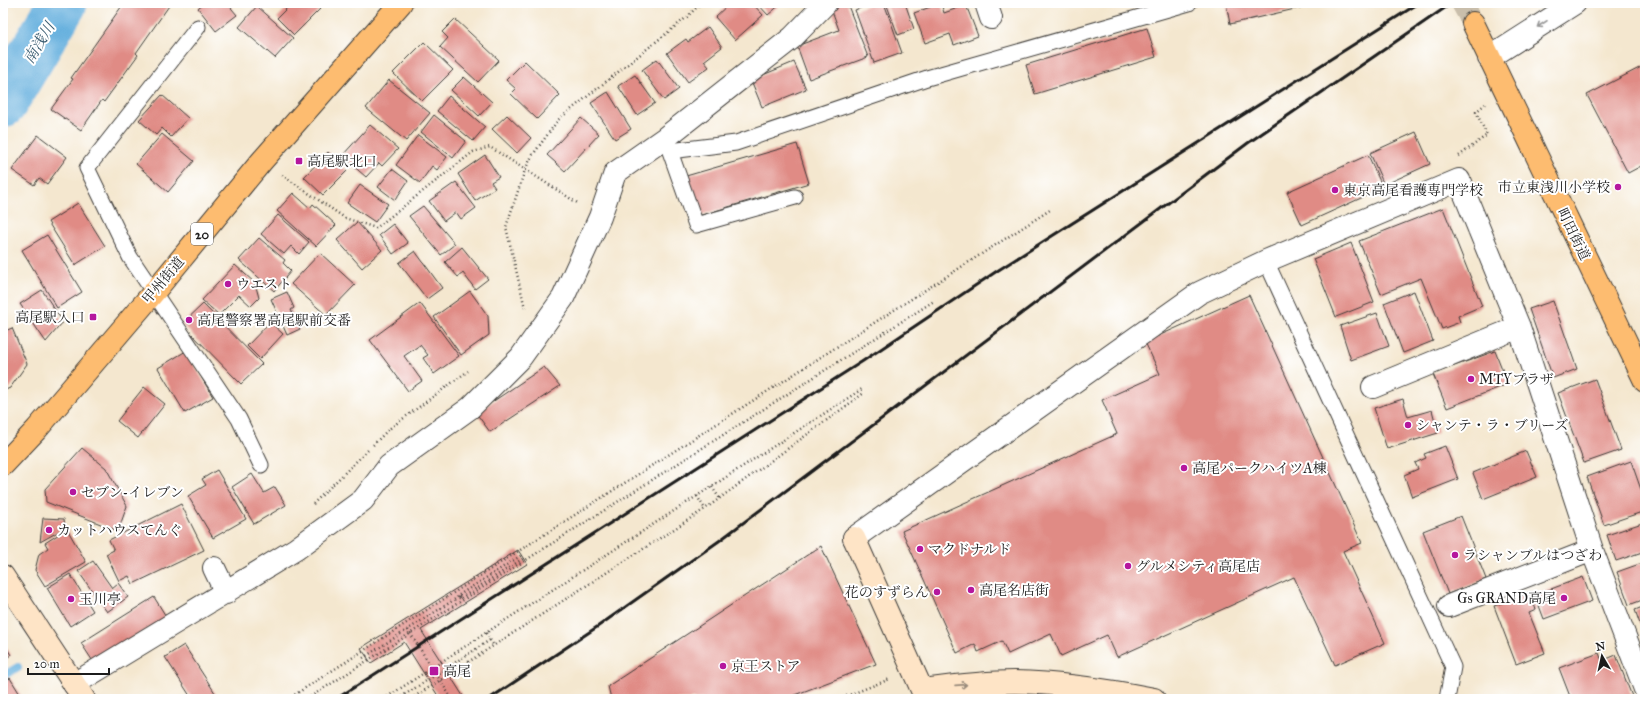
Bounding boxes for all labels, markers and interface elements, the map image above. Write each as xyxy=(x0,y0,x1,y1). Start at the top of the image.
water label: 南浅川 xyxy=(20,17,59,67)
one-way arrow xyxy=(1537,20,1548,28)
place label: 高尾駅北口 xyxy=(307,153,377,170)
marker: 高尾駅北口 xyxy=(294,156,304,166)
place label: 市立東浅川小学校 xyxy=(1498,179,1610,196)
place label: 東京高尾看護専門学校 xyxy=(1343,182,1483,199)
marker: 市立東浅川小学校 xyxy=(1613,182,1623,192)
marker: 東京高尾看護専門学校 xyxy=(1330,185,1340,195)
street label: 町田街道 xyxy=(1554,205,1593,263)
road number: 20 xyxy=(191,223,213,245)
street label: 甲州街道 xyxy=(139,253,188,307)
place label: ウエスト xyxy=(236,276,292,293)
marker: ウエスト xyxy=(223,279,233,289)
place label: 高尾駅入口 xyxy=(15,309,85,326)
marker: 高尾駅入口 xyxy=(88,312,98,322)
place label: 高尾警察署高尾駅前交番 xyxy=(197,312,351,329)
marker: 高尾警察署高尾駅前交番 xyxy=(184,315,194,325)
place label: MTYプラザ xyxy=(1479,371,1554,388)
marker: MTYプラザ xyxy=(1466,374,1476,384)
place label: シャンテ・ラ・ブリーズ xyxy=(1416,417,1568,434)
marker: シャンテ・ラ・ブリーズ xyxy=(1403,420,1413,430)
place label: 高尾パークハイツA棟 xyxy=(1192,460,1327,477)
marker: 高尾パークハイツA棟 xyxy=(1179,463,1189,473)
place label: セブン-イレブン xyxy=(81,484,184,501)
marker: セブン-イレブン xyxy=(68,487,78,497)
place label: カットハウスてんぐ xyxy=(57,522,182,539)
marker: カットハウスてんぐ xyxy=(44,525,54,535)
place label: マクドナルド xyxy=(928,541,1011,558)
marker: マクドナルド xyxy=(915,544,925,554)
place label: ラシャンブルはつざわ xyxy=(1463,547,1602,564)
marker: ラシャンブルはつざわ xyxy=(1450,550,1460,560)
place label: グルメシティ高尾店 xyxy=(1136,558,1260,575)
marker: グルメシティ高尾店 xyxy=(1123,561,1133,571)
place label: 高尾名店街 xyxy=(979,582,1049,599)
place label: 花のすずらん xyxy=(845,584,929,601)
marker: 高尾名店街 xyxy=(966,585,976,595)
marker: 花のすずらん xyxy=(932,587,942,597)
place label: Gs GRAND高尾 xyxy=(1457,590,1556,607)
place label: 玉川亭 xyxy=(79,591,121,608)
marker: Gs GRAND高尾 xyxy=(1559,593,1569,603)
marker: 玉川亭 xyxy=(66,594,76,604)
north arrow xyxy=(1582,636,1622,676)
text: N xyxy=(1595,639,1607,654)
scale bar xyxy=(28,650,109,676)
text: 20 m xyxy=(34,657,60,671)
place label: 京王ストア xyxy=(731,658,801,675)
marker: 京王ストア xyxy=(718,661,728,671)
place label: 高尾 xyxy=(443,663,471,680)
marker: 高尾 xyxy=(428,665,440,677)
one-way arrow xyxy=(954,682,967,689)

